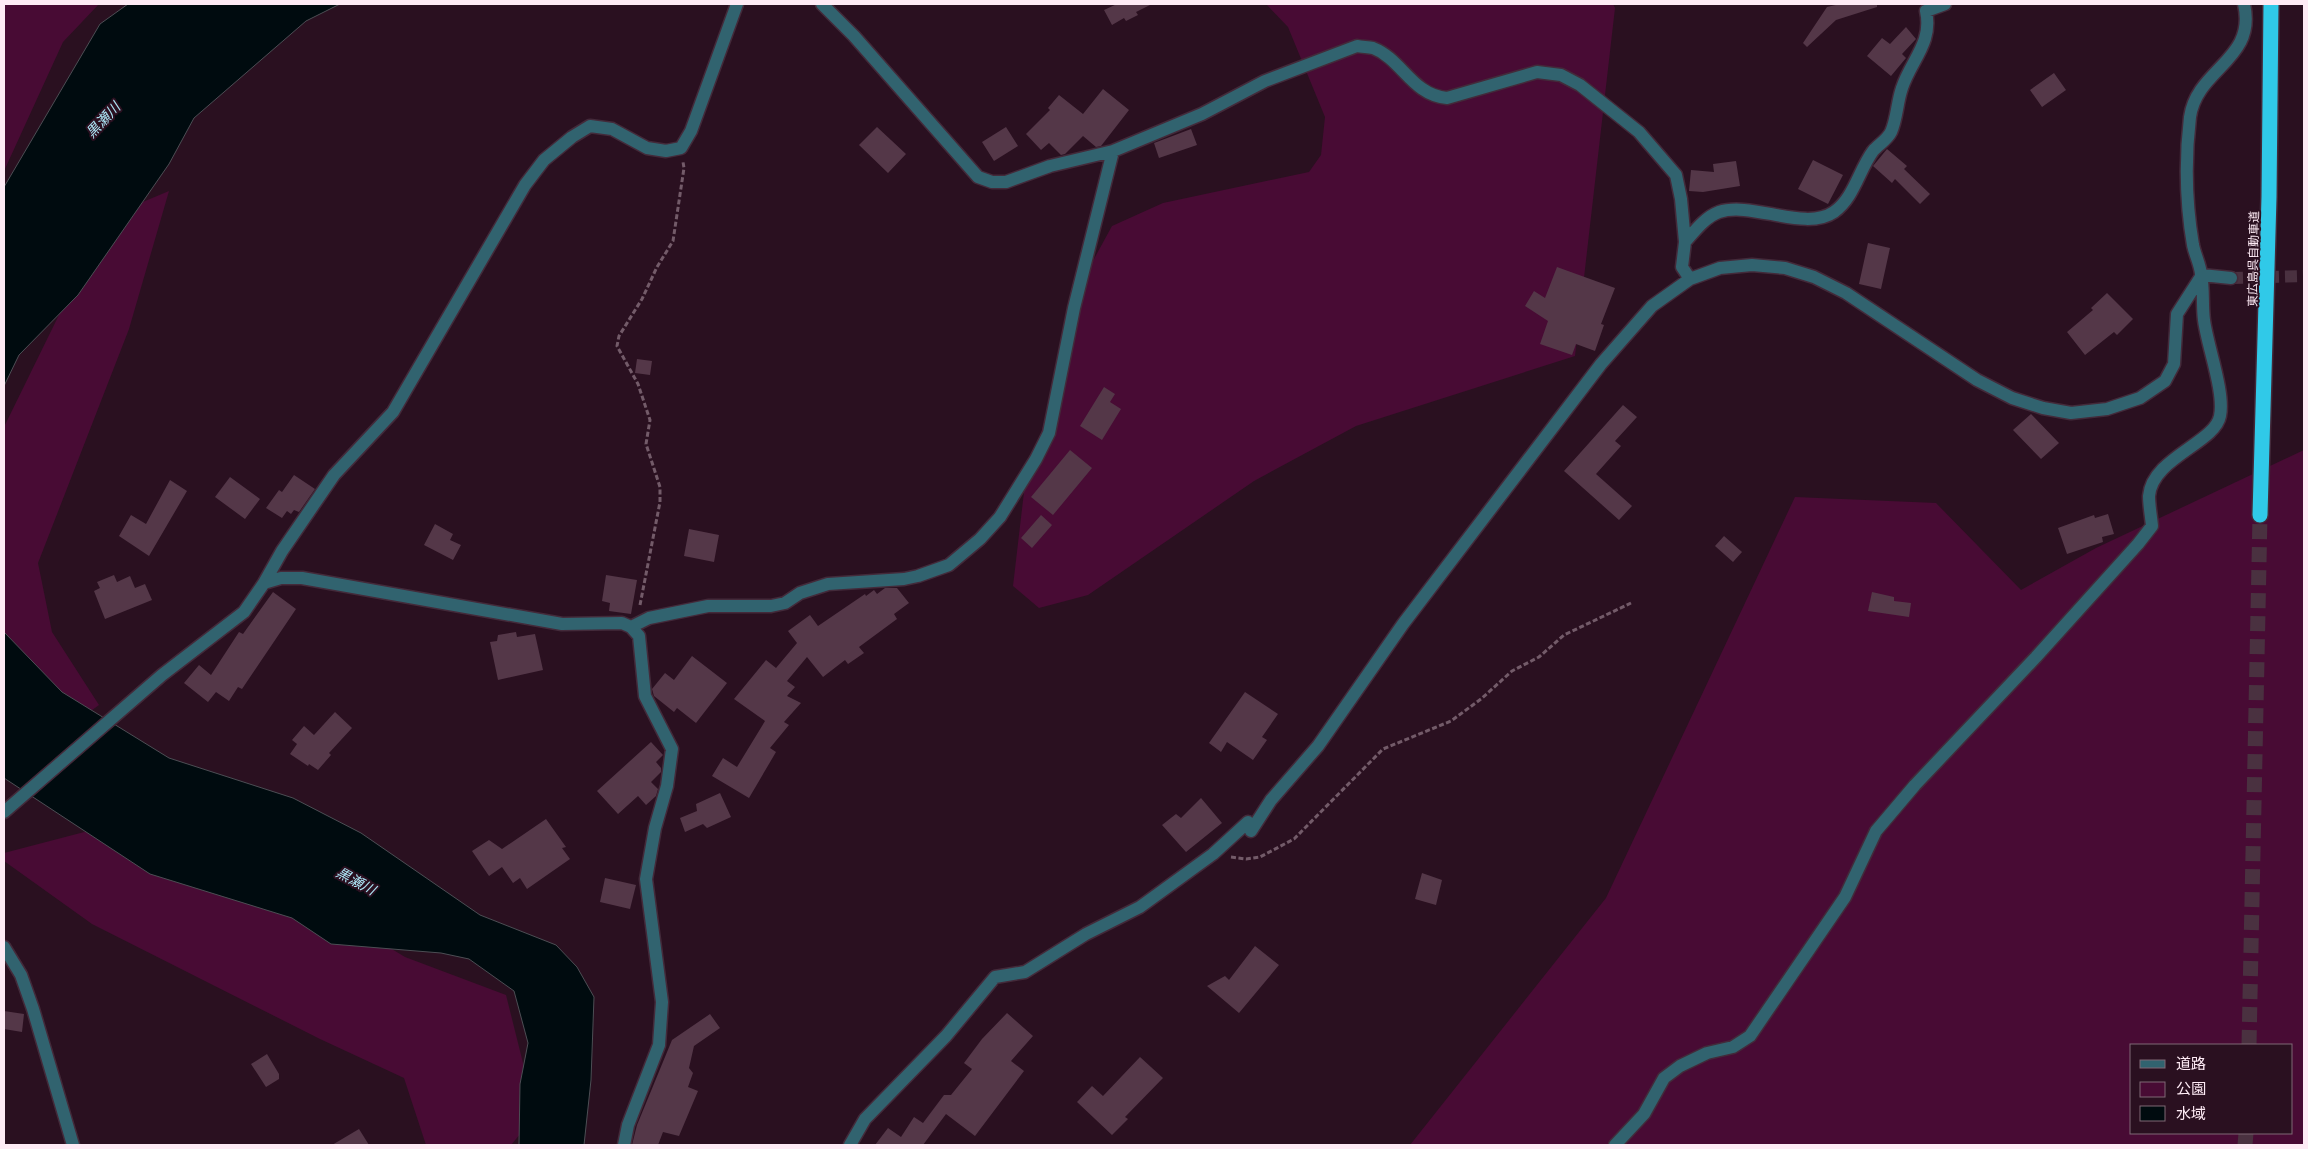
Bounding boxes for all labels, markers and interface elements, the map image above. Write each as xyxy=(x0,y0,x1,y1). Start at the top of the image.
water label: 黒瀬川 xyxy=(82,97,125,141)
street label: 東広島呉自動車道 xyxy=(2245,211,2261,307)
water label: 黒瀬川 xyxy=(333,863,381,900)
legend xyxy=(2130,1044,2293,1134)
text: 道路 xyxy=(2176,1054,2206,1073)
text: 公園 xyxy=(2176,1079,2206,1098)
text: 水域 xyxy=(2176,1104,2206,1123)

